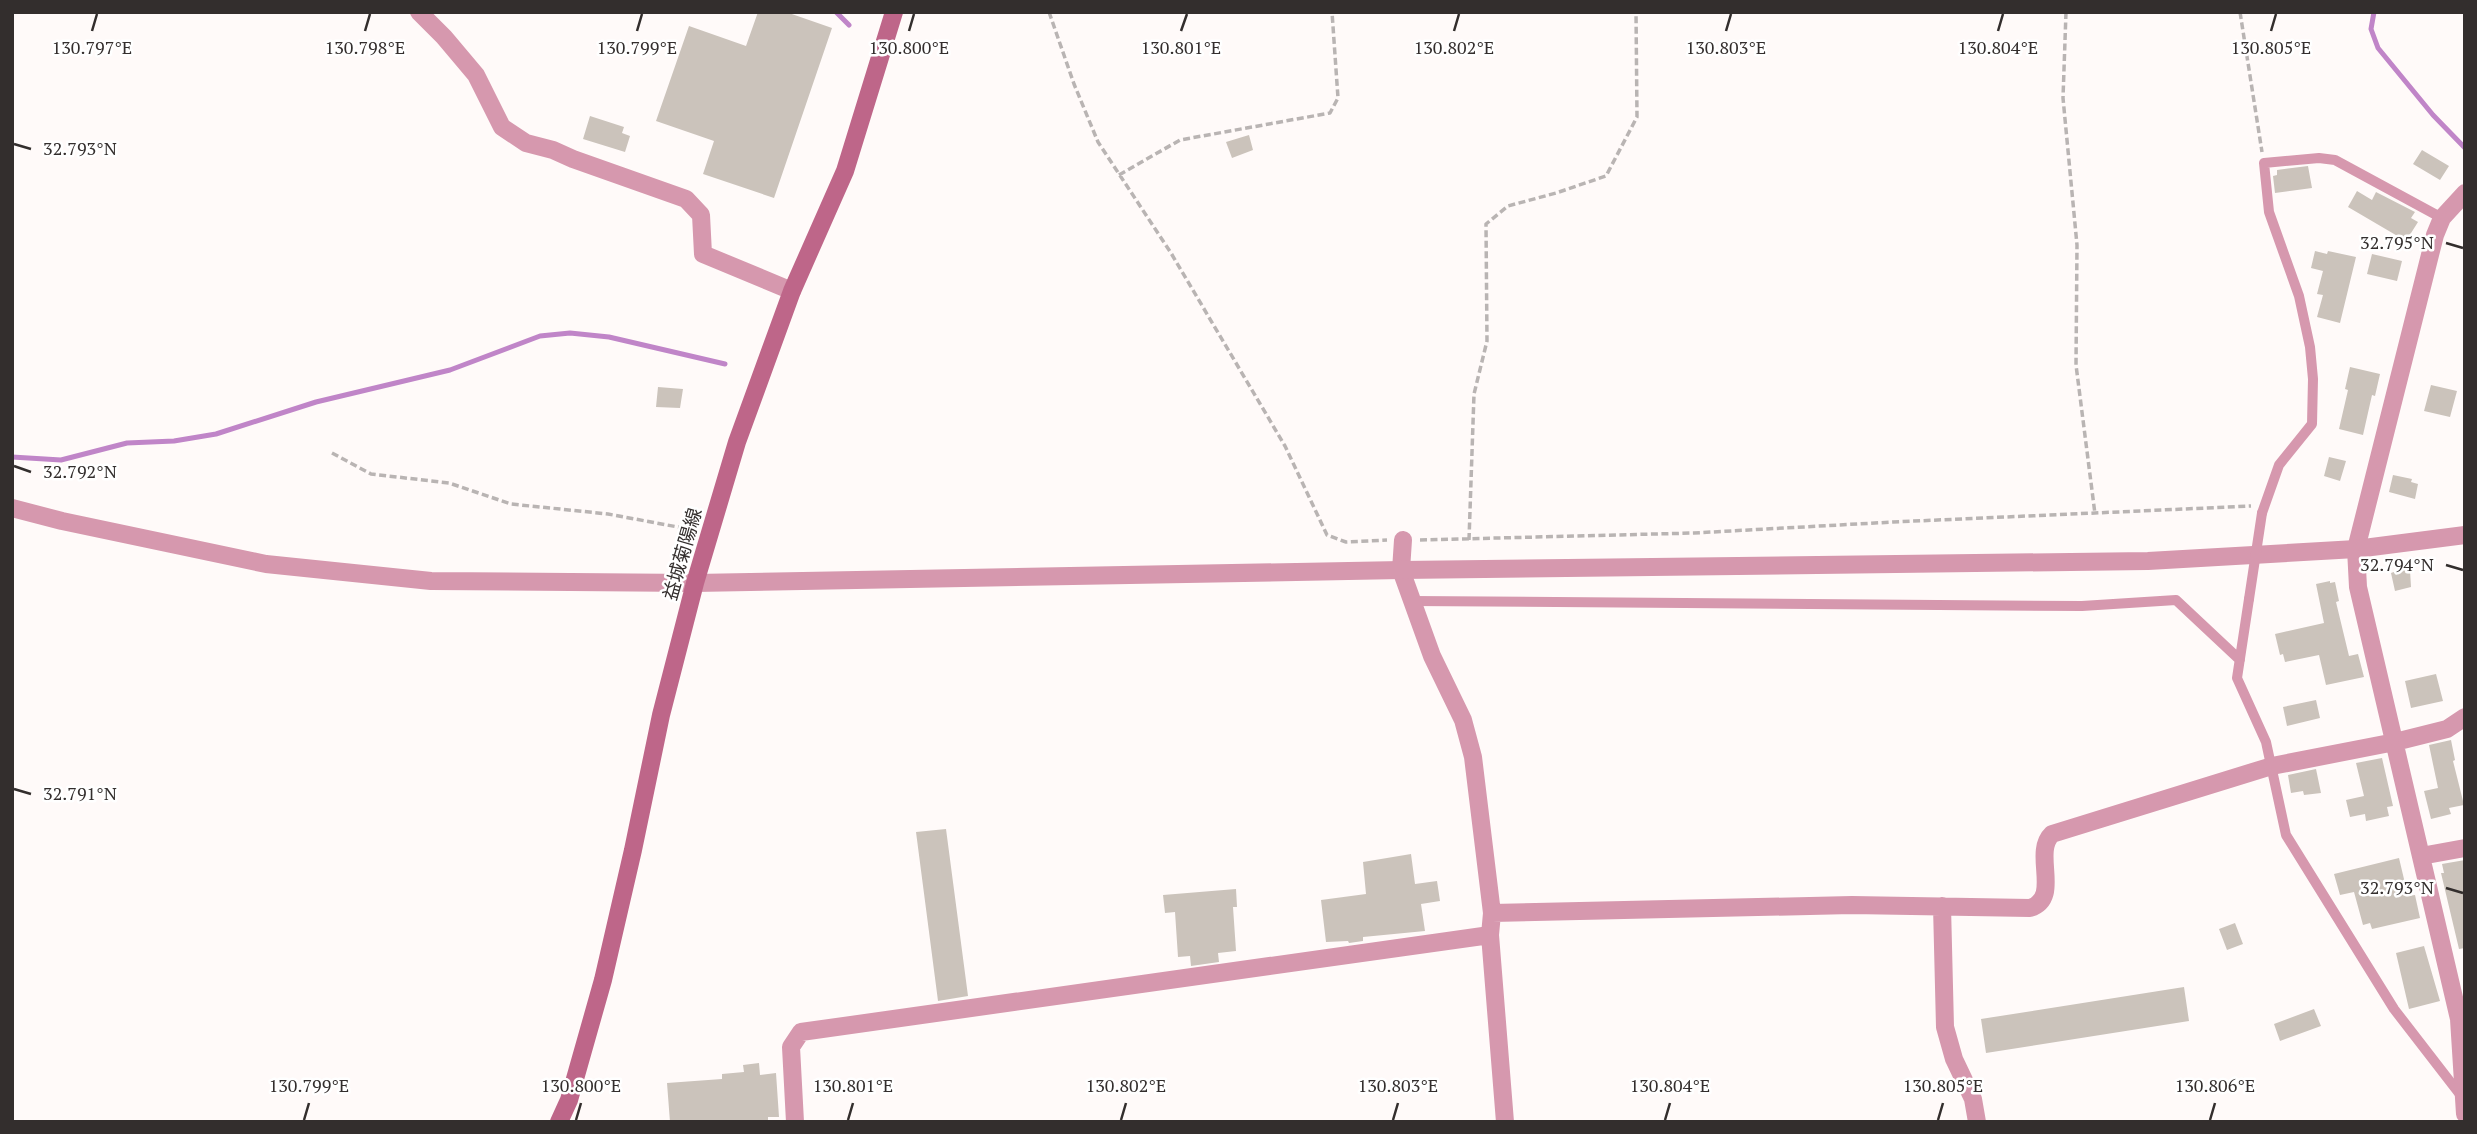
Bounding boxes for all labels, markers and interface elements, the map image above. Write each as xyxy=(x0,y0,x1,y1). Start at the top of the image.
text: 130.797°E xyxy=(52,35,132,59)
text: 130.798°E xyxy=(325,35,405,59)
text: 130.799°E xyxy=(597,35,677,59)
text: 130.800°E xyxy=(869,35,949,59)
text: 130.801°E xyxy=(1141,35,1221,59)
text: 130.802°E xyxy=(1414,35,1494,59)
text: 130.803°E xyxy=(1686,35,1766,59)
text: 130.804°E xyxy=(1958,35,2038,59)
text: 130.805°E xyxy=(2231,35,2311,59)
text: 32.793°N xyxy=(43,136,117,160)
text: 32.795°N xyxy=(2360,230,2434,254)
text: 32.792°N xyxy=(43,459,117,483)
street label: 益城菊陽線 xyxy=(656,505,707,603)
text: 32.794°N xyxy=(2360,552,2434,576)
text: 32.791°N xyxy=(43,781,117,805)
text: 32.793°N xyxy=(2360,875,2434,899)
text: 130.799°E xyxy=(269,1073,349,1097)
text: 130.800°E xyxy=(541,1073,621,1097)
text: 130.801°E xyxy=(813,1073,893,1097)
text: 130.802°E xyxy=(1086,1073,1166,1097)
text: 130.803°E xyxy=(1358,1073,1438,1097)
text: 130.804°E xyxy=(1630,1073,1710,1097)
text: 130.805°E xyxy=(1903,1073,1983,1097)
text: 130.806°E xyxy=(2175,1073,2255,1097)

